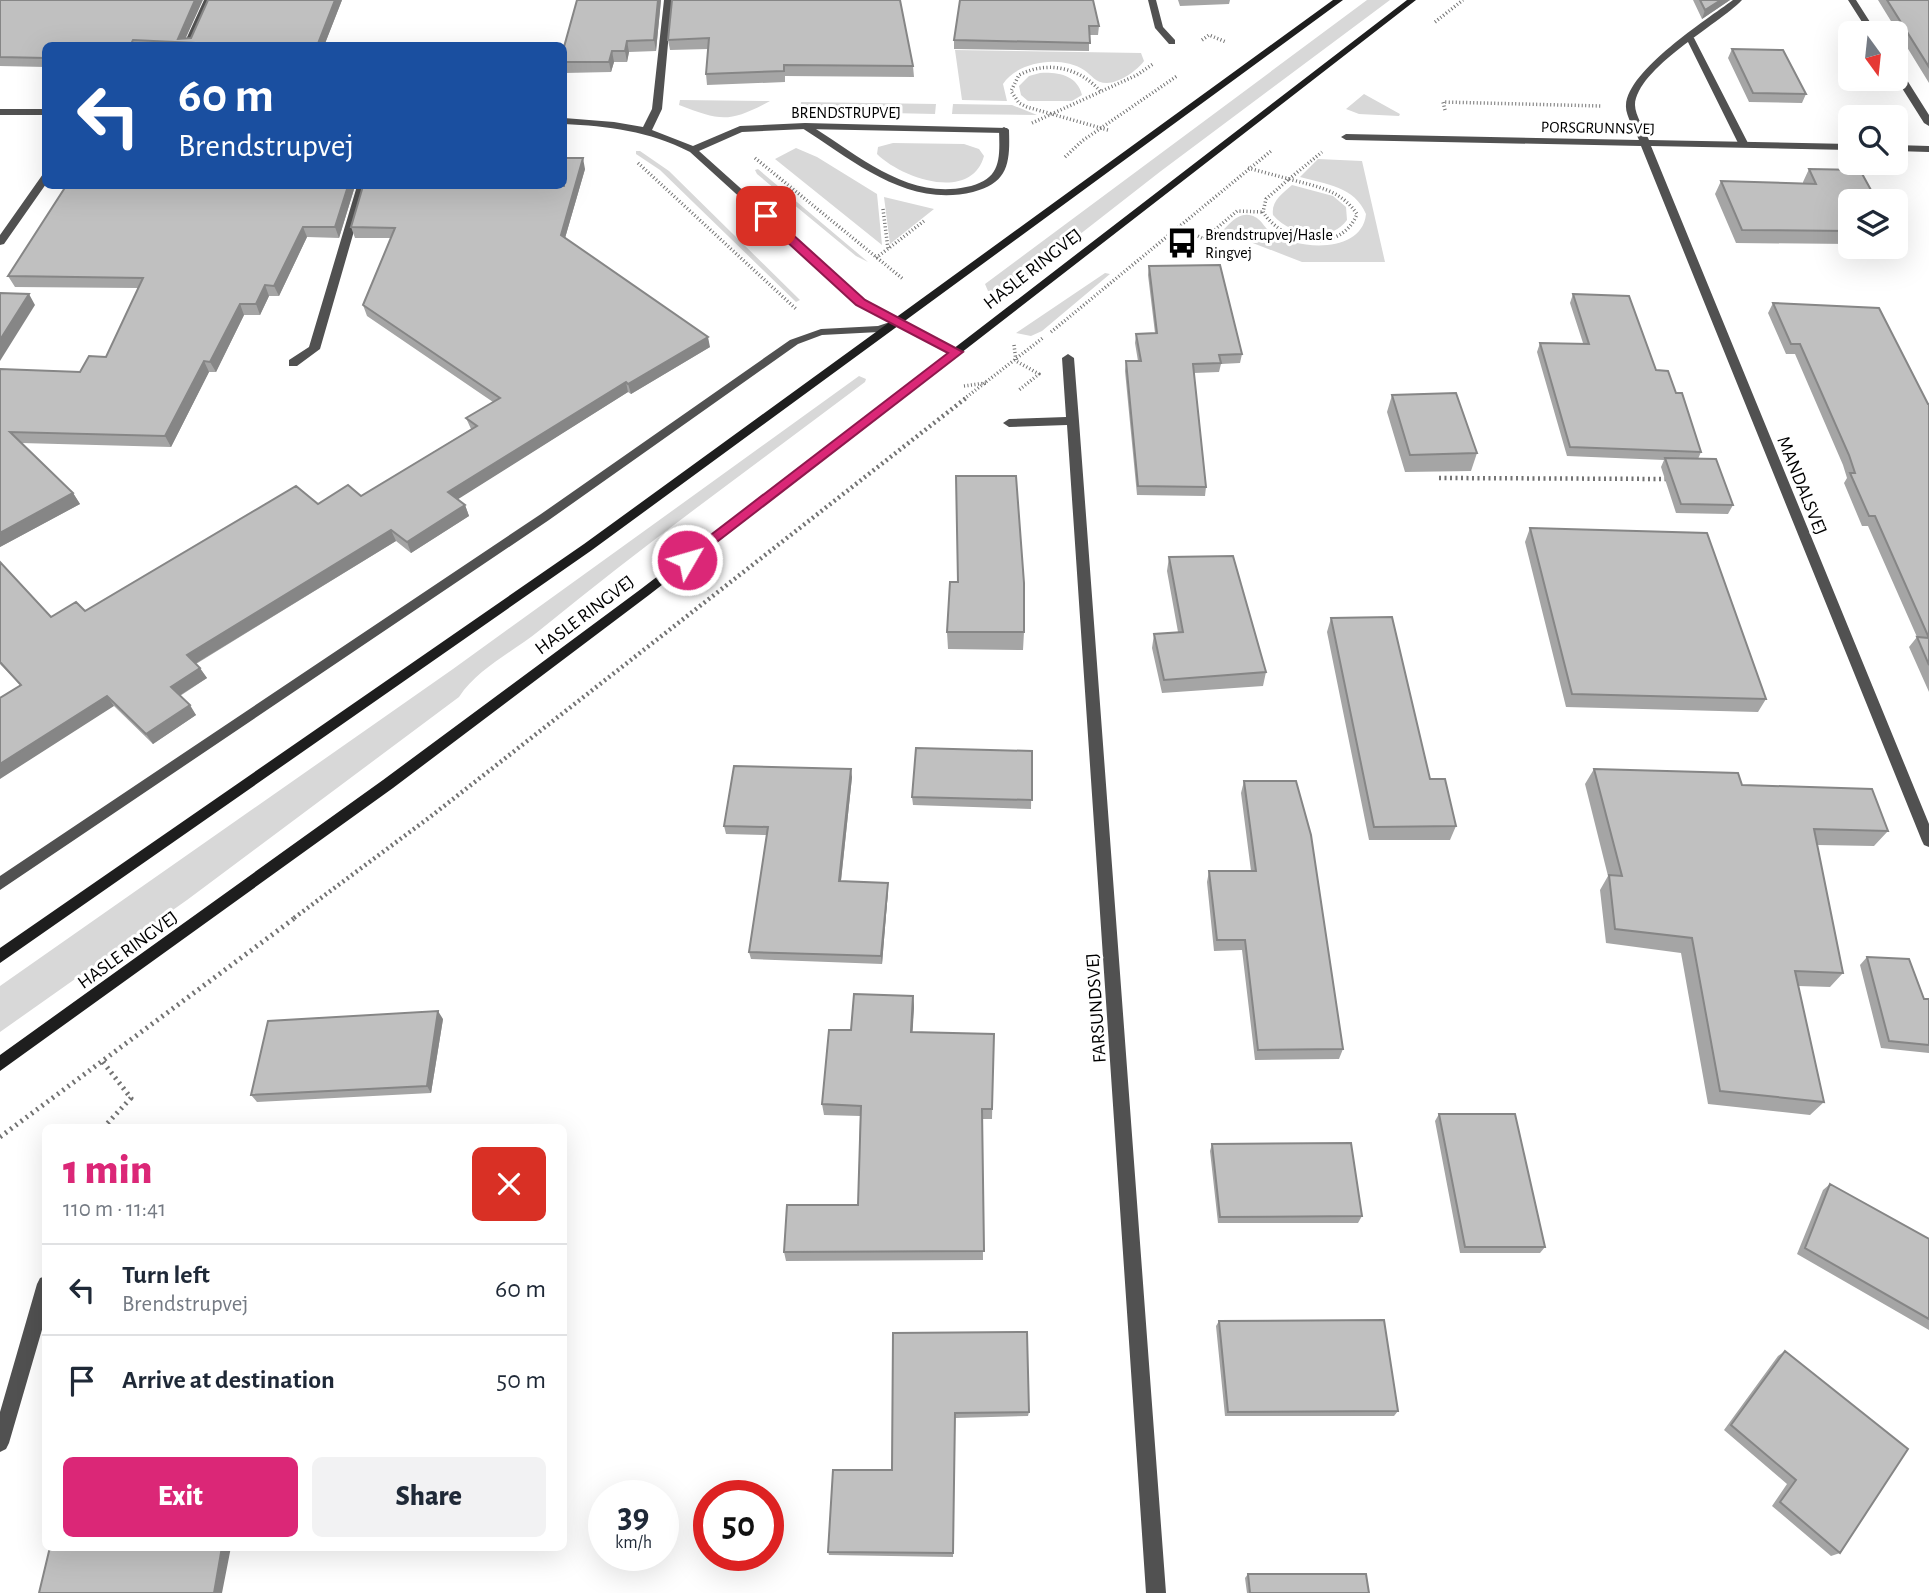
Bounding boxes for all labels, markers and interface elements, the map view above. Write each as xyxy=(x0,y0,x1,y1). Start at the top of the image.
north arrow xyxy=(1838,21,1908,91)
map controls xyxy=(1838,21,1908,259)
icon: left xyxy=(63,70,154,161)
text: 60 m xyxy=(178,72,274,121)
street label: BRENDSTRUPVEJ xyxy=(791,105,901,121)
button: search xyxy=(1838,105,1908,175)
street label: PORSGRUNNSVEJ xyxy=(1541,119,1655,137)
text: Brendstrupvej xyxy=(178,130,354,162)
pin xyxy=(736,186,796,246)
button: layers xyxy=(1838,189,1908,259)
icon: arrive xyxy=(747,197,785,235)
street label: HASLE RINGVEJ xyxy=(980,225,1086,313)
bus stop icon: Brendstrupvej/Hasle Ringvej xyxy=(1165,226,1199,260)
place label: Brendstrupvej/Hasle Ringvej xyxy=(1205,227,1333,262)
street label: MANDALSVEJ xyxy=(1773,434,1830,538)
position arrow xyxy=(650,523,724,597)
street label: HASLE RINGVEJ xyxy=(532,572,638,658)
street label: HASLE RINGVEJ xyxy=(74,908,181,993)
street label: FARSUNDSVEJ xyxy=(1083,952,1110,1064)
button: close xyxy=(472,1147,546,1221)
text: 1 min xyxy=(63,1149,152,1191)
text: 110 m · 11:41 xyxy=(63,1198,166,1221)
text: Turn left xyxy=(122,1262,210,1288)
icon: left xyxy=(63,1271,101,1309)
text: 60 m xyxy=(495,1276,546,1302)
text: Brendstrupvej xyxy=(122,1293,248,1316)
icon: arrive xyxy=(63,1362,101,1400)
text: Arrive at destination xyxy=(122,1367,335,1393)
text: 50 m xyxy=(496,1367,546,1393)
button: Exit xyxy=(63,1457,298,1537)
button: Share xyxy=(312,1457,546,1537)
speed limit sign: 50 xyxy=(693,1480,784,1571)
text: 39 xyxy=(617,1499,649,1534)
text: km/h xyxy=(615,1534,652,1552)

